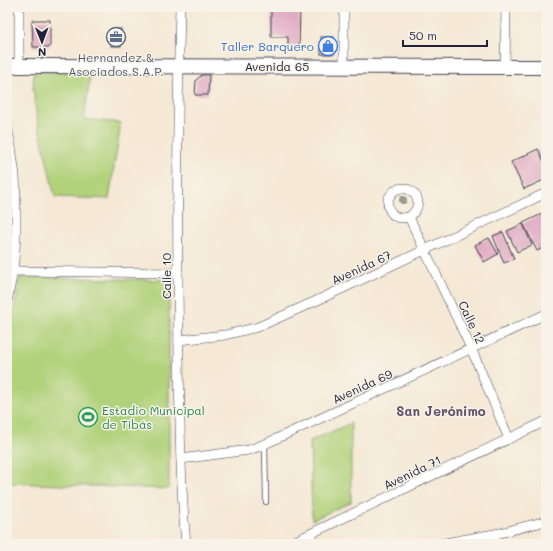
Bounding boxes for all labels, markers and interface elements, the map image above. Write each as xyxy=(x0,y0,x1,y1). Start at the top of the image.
north arrow xyxy=(22,22,62,62)
scale bar xyxy=(403,22,487,48)
office icon: Hernandez & Asociados S.A.P. xyxy=(105,26,127,48)
text: 50 m xyxy=(409,27,437,43)
shop icon: Taller Barquero xyxy=(317,35,339,57)
place label: Taller Barquero xyxy=(221,38,314,54)
text: N xyxy=(38,45,46,60)
place label: Hernandez & Asociados S.A.P. xyxy=(68,49,164,79)
street label: Avenida 65 xyxy=(245,58,309,74)
street label: Avenida 67 xyxy=(329,246,394,288)
street label: Calle 10 xyxy=(158,252,174,299)
street label: Calle 12 xyxy=(455,298,489,346)
street label: Avenida 69 xyxy=(329,365,395,407)
place label: Estadio Municipal de Tibás xyxy=(102,402,205,432)
district label: San Jerónimo xyxy=(396,402,486,419)
sports icon: Estadio Municipal de Tibás xyxy=(77,406,99,428)
street label: Avenida 71 xyxy=(381,451,443,493)

